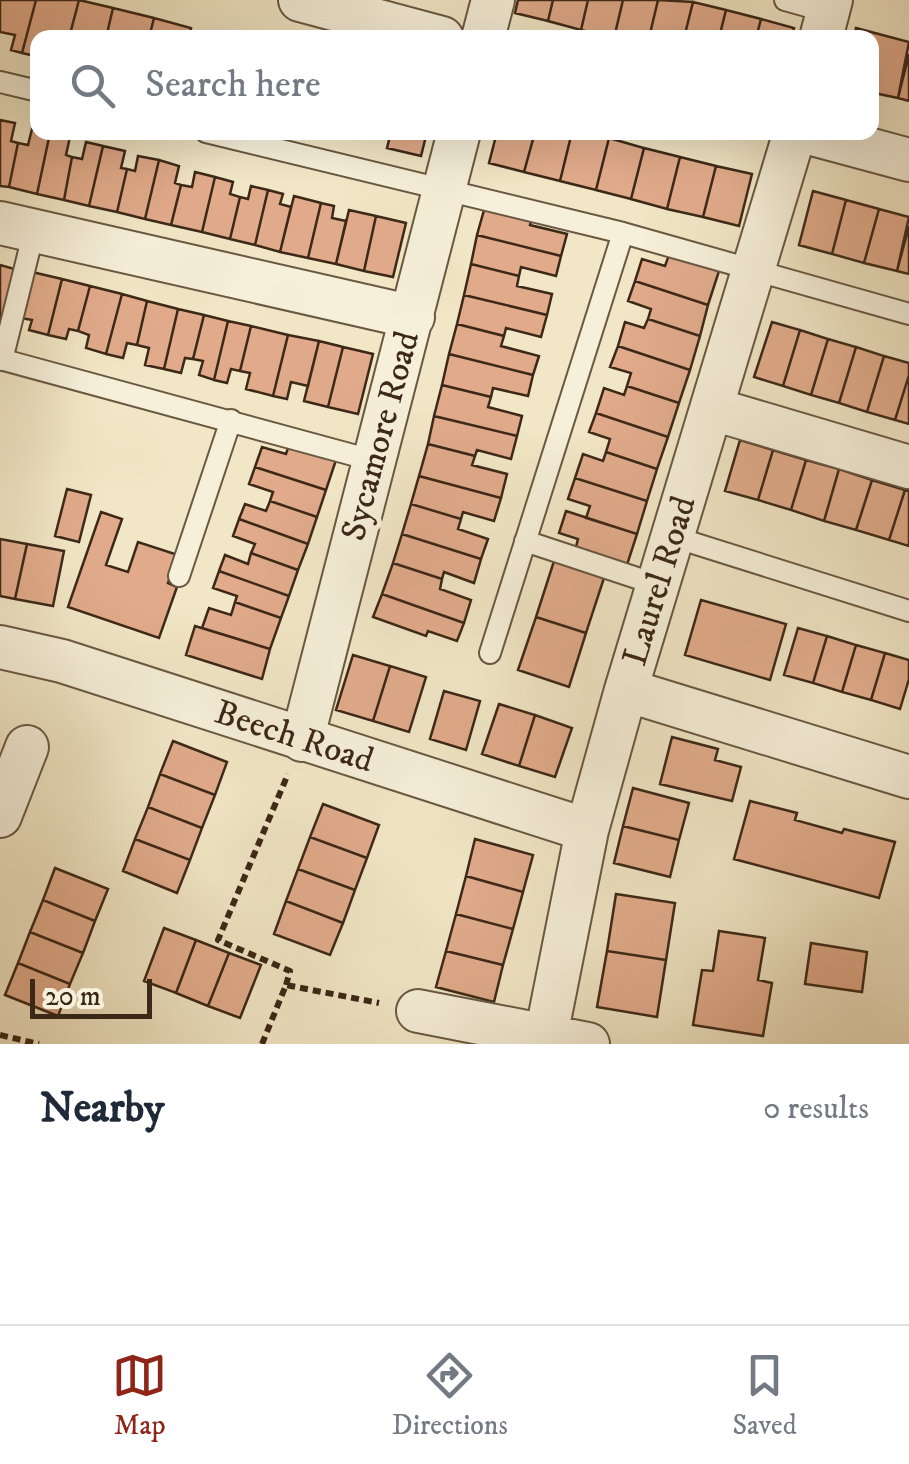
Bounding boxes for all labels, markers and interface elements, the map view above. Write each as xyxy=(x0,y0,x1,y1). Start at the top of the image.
search box xyxy=(30,30,879,140)
icon: search xyxy=(65,58,120,113)
text: Search here xyxy=(145,61,321,109)
street label: Sycamore Road xyxy=(332,326,430,546)
street label: Laurel Road xyxy=(613,490,707,671)
street label: Beech Road xyxy=(209,691,380,784)
scale bar xyxy=(30,974,152,1018)
text: 20 m xyxy=(45,979,101,1014)
text: Nearby xyxy=(40,1083,164,1135)
text: 0 results xyxy=(763,1089,869,1129)
tab: Map xyxy=(112,1348,167,1443)
tab: Directions xyxy=(392,1348,508,1443)
tab: Saved xyxy=(732,1348,797,1443)

